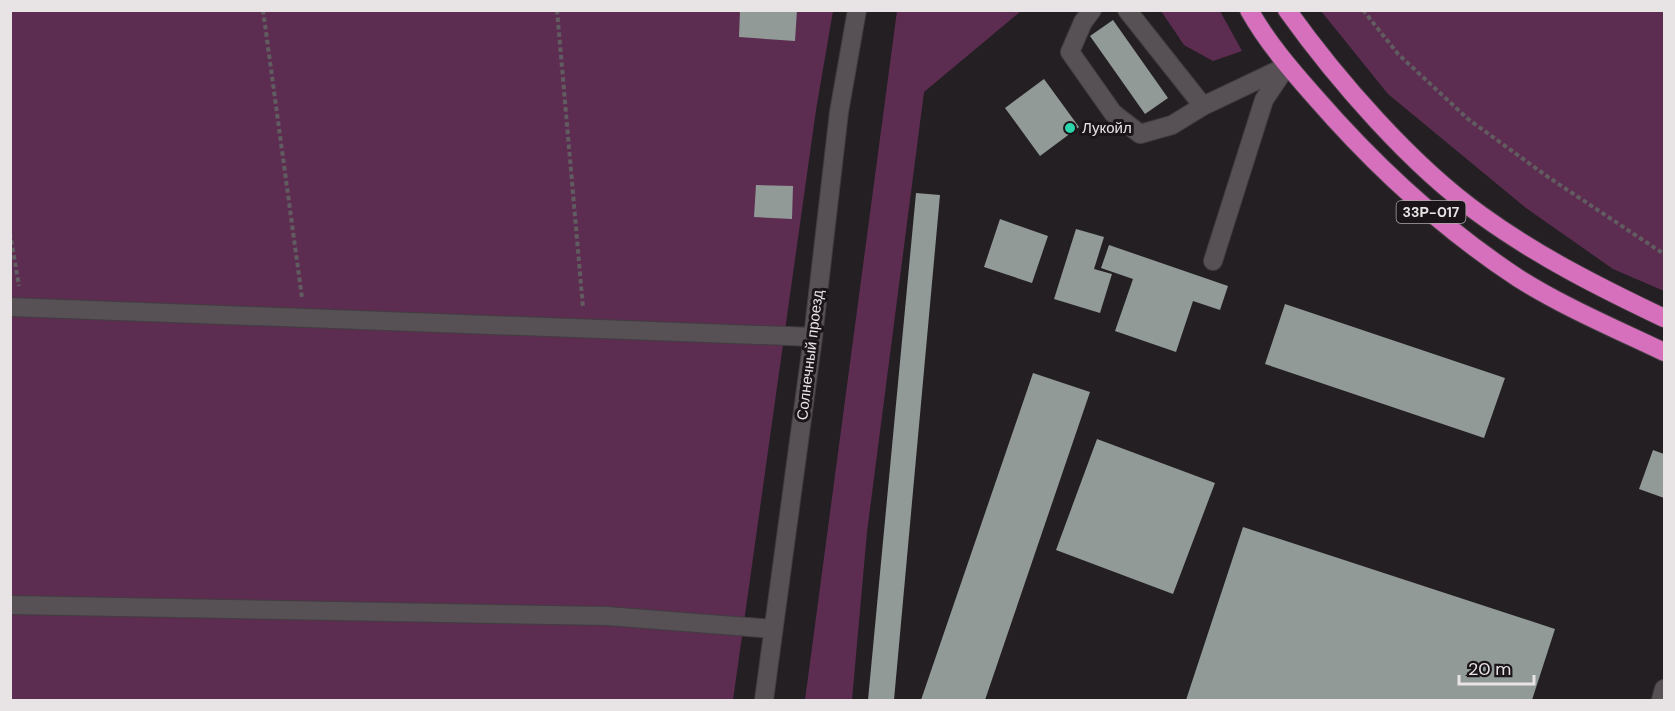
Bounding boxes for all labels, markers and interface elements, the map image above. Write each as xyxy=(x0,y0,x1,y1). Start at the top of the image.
place label: Лукойл xyxy=(1082,118,1132,138)
marker: Лукойл xyxy=(1063,121,1077,135)
road number: 33Р-017 xyxy=(1396,201,1466,223)
street label: Солнечный проезд xyxy=(792,288,828,421)
scale bar xyxy=(1459,648,1534,686)
text: 20 m xyxy=(1468,657,1511,681)

